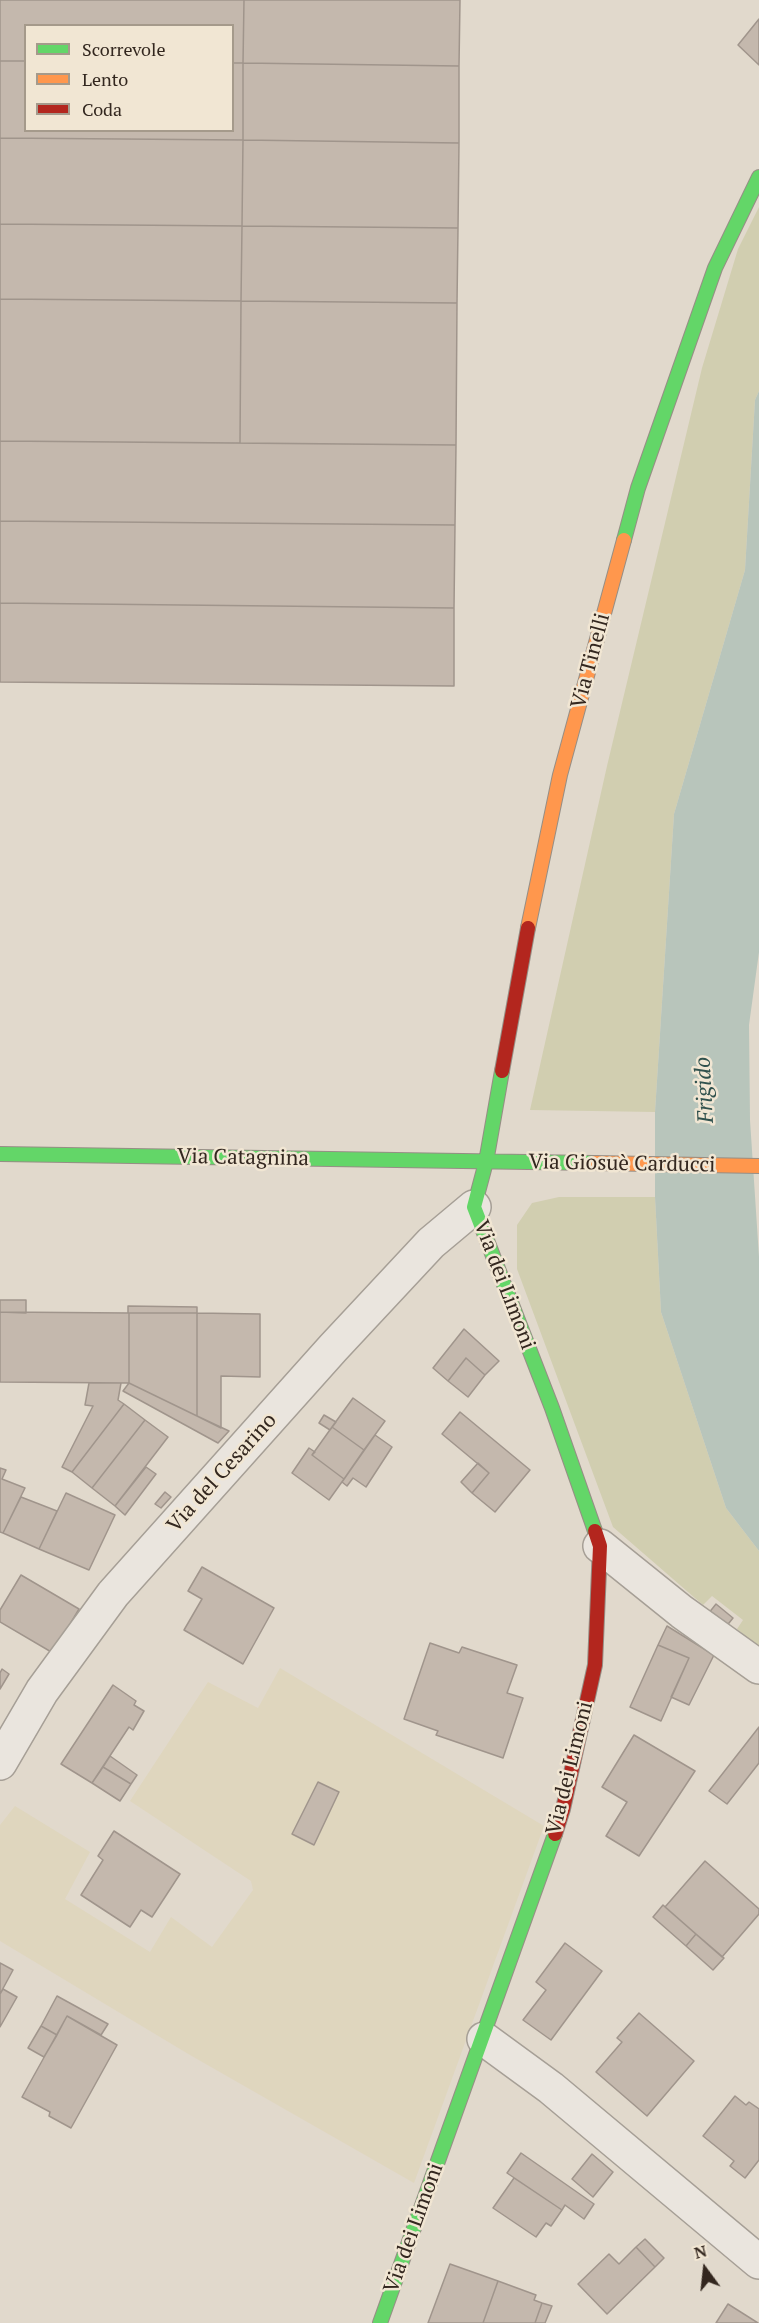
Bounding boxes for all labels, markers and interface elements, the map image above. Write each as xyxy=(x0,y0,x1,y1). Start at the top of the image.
legend xyxy=(24,24,234,132)
text: Scorrevole xyxy=(82,37,165,61)
text: Lento xyxy=(82,67,128,91)
text: Coda xyxy=(82,97,122,121)
street label: Via Tinelli xyxy=(566,611,616,711)
water label: Frigido xyxy=(690,1056,720,1124)
street label: Via Catagnina xyxy=(177,1144,309,1172)
street label: Via Giosuè Carducci xyxy=(528,1150,716,1178)
street label: Via dei Limoni xyxy=(468,1217,540,1353)
street label: Via del Cesarino xyxy=(162,1408,282,1538)
street label: Via dei Limoni xyxy=(541,1699,599,1837)
street label: Via dei Limoni xyxy=(379,2160,449,2296)
north arrow xyxy=(675,2239,735,2299)
text: N xyxy=(692,2239,709,2264)

